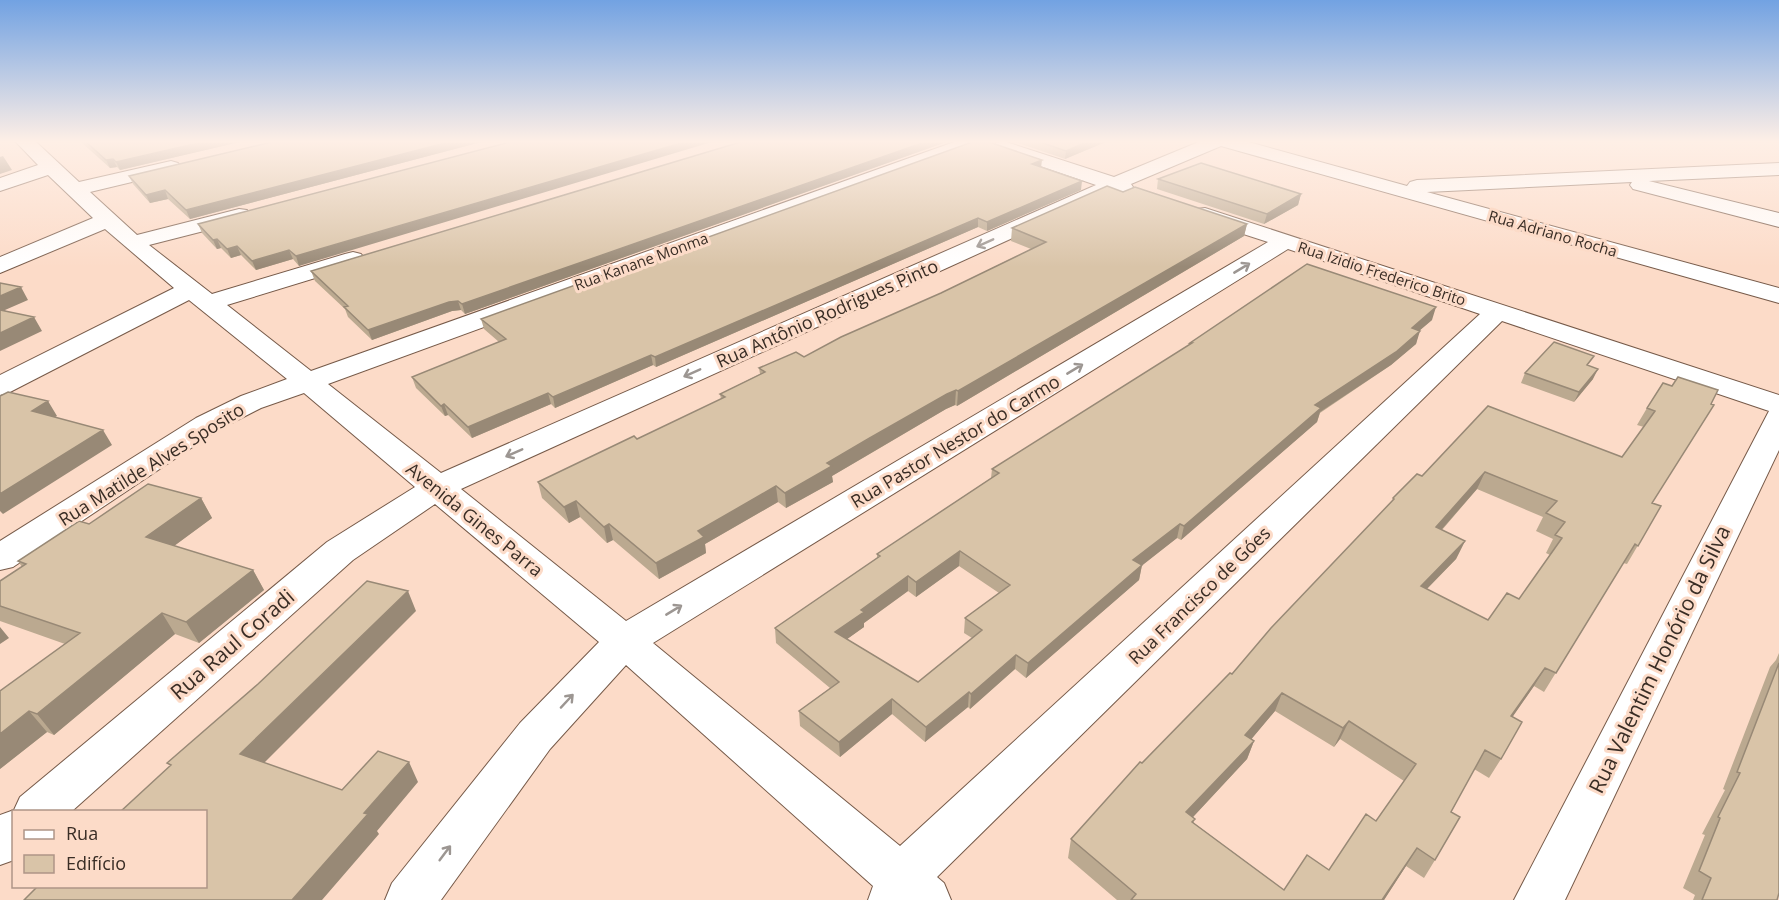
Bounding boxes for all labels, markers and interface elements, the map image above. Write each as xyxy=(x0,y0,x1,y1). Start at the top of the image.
street label: Rua Adriano Rocha xyxy=(1486,205,1620,261)
street label: Rua Kanane Monma xyxy=(571,227,711,295)
street label: Rua Izidio Frederico Brito xyxy=(1295,236,1469,310)
one-way arrow xyxy=(976,237,994,249)
street label: Rua Antônio Rodrigues Pinto xyxy=(712,253,942,373)
one-way arrow xyxy=(1233,262,1250,274)
one-way arrow xyxy=(1066,362,1083,374)
one-way arrow xyxy=(683,368,701,380)
street label: Rua Pastor Nestor do Carmo xyxy=(846,369,1064,513)
street label: Rua Matilde Alves Sposito xyxy=(54,397,248,531)
one-way arrow xyxy=(505,448,523,459)
street label: Avenida Gines Parra xyxy=(402,456,548,582)
street label: Rua Valentim Honório da Silva xyxy=(1582,520,1736,798)
street label: Rua Francisco de Góes xyxy=(1123,521,1275,669)
street label: Rua Raul Coradi xyxy=(164,582,300,706)
one-way arrow xyxy=(665,604,682,616)
one-way arrow xyxy=(560,694,574,709)
legend xyxy=(12,810,207,888)
text: Rua xyxy=(66,821,98,845)
one-way arrow xyxy=(439,846,452,862)
text: Edifício xyxy=(66,851,126,875)

